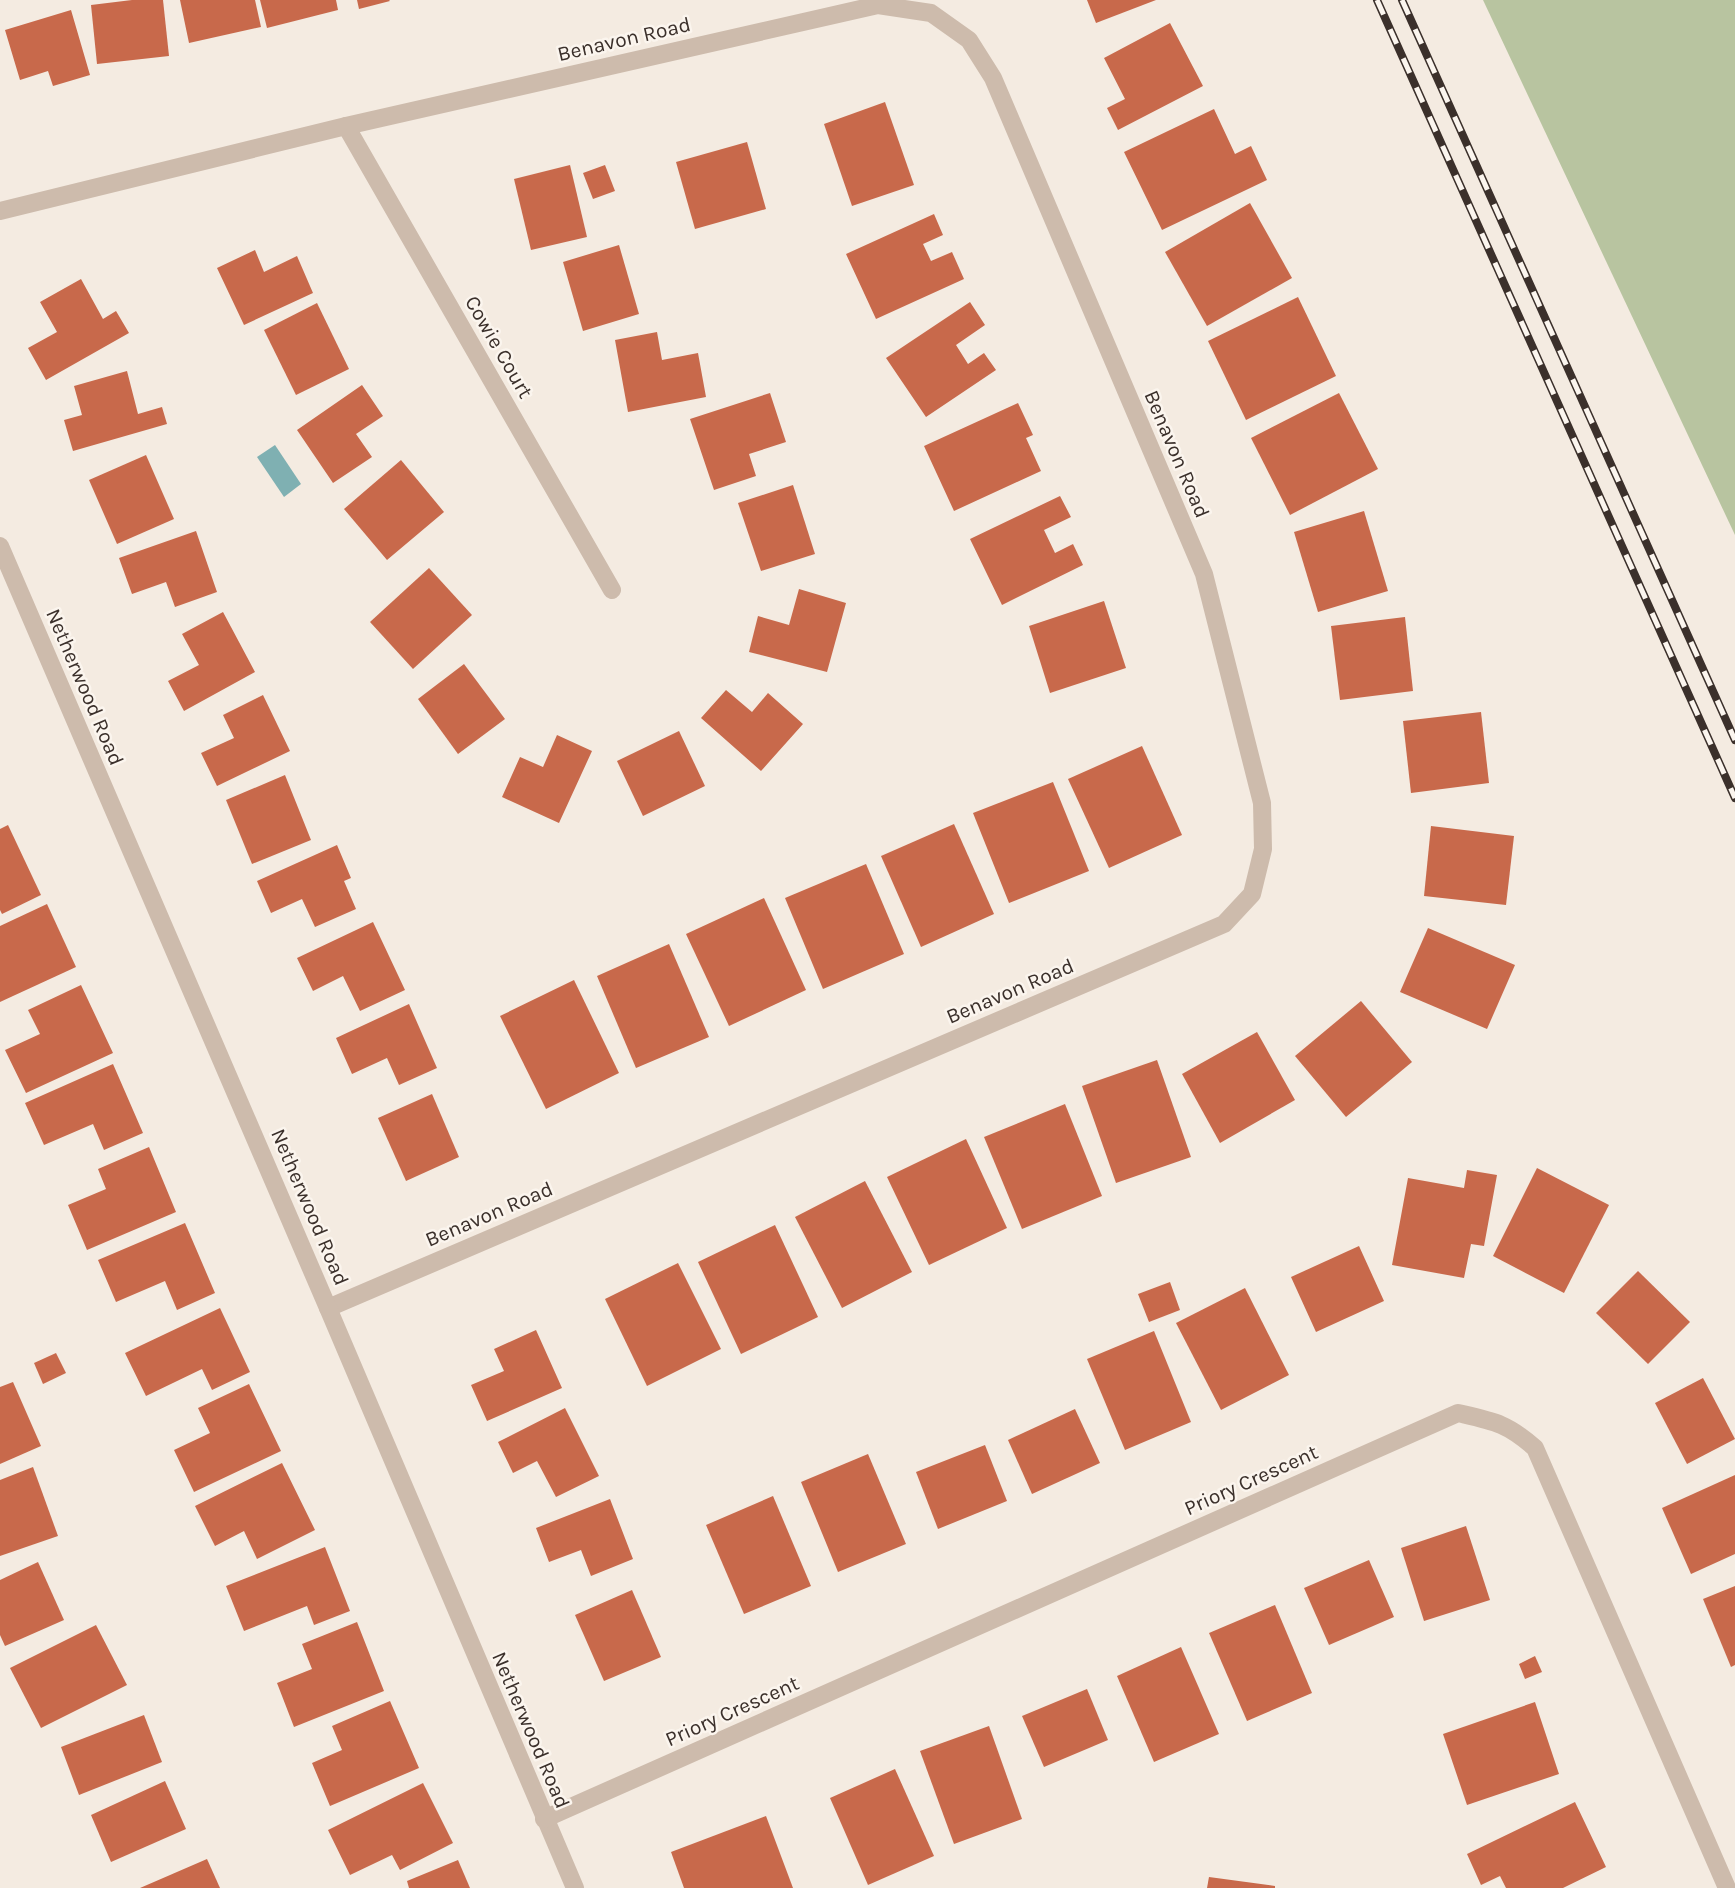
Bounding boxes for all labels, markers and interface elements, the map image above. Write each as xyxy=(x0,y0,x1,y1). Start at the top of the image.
street label: Benavon Road xyxy=(555,12,693,66)
street label: Cowie Court xyxy=(460,292,538,403)
street label: Benavon Road xyxy=(1139,387,1215,521)
street label: Netherwood Road xyxy=(41,605,129,769)
street label: Benavon Road xyxy=(943,953,1077,1029)
street label: Netherwood Road xyxy=(266,1125,354,1289)
street label: Benavon Road xyxy=(422,1176,556,1252)
street label: Priory Crescent xyxy=(1180,1440,1322,1520)
street label: Netherwood Road xyxy=(487,1648,575,1812)
street label: Priory Crescent xyxy=(661,1671,803,1751)

